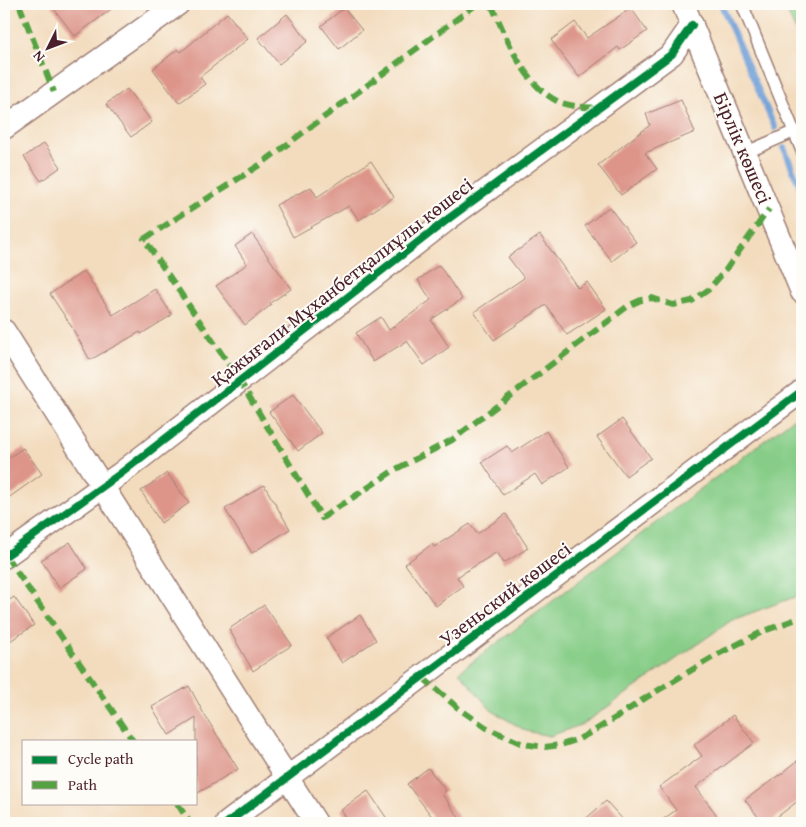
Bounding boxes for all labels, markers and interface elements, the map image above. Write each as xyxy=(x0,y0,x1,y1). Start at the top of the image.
north arrow xyxy=(22,22,72,72)
text: N xyxy=(27,46,49,67)
street label: Бірлік көшесі xyxy=(707,87,780,209)
street label: Қажығали Мұханбетқалиұлы көшесі xyxy=(204,170,479,393)
street label: Узеньский көшесі xyxy=(433,534,577,653)
legend xyxy=(22,740,198,804)
text: Cycle path xyxy=(68,748,134,769)
text: Path xyxy=(68,774,97,795)

